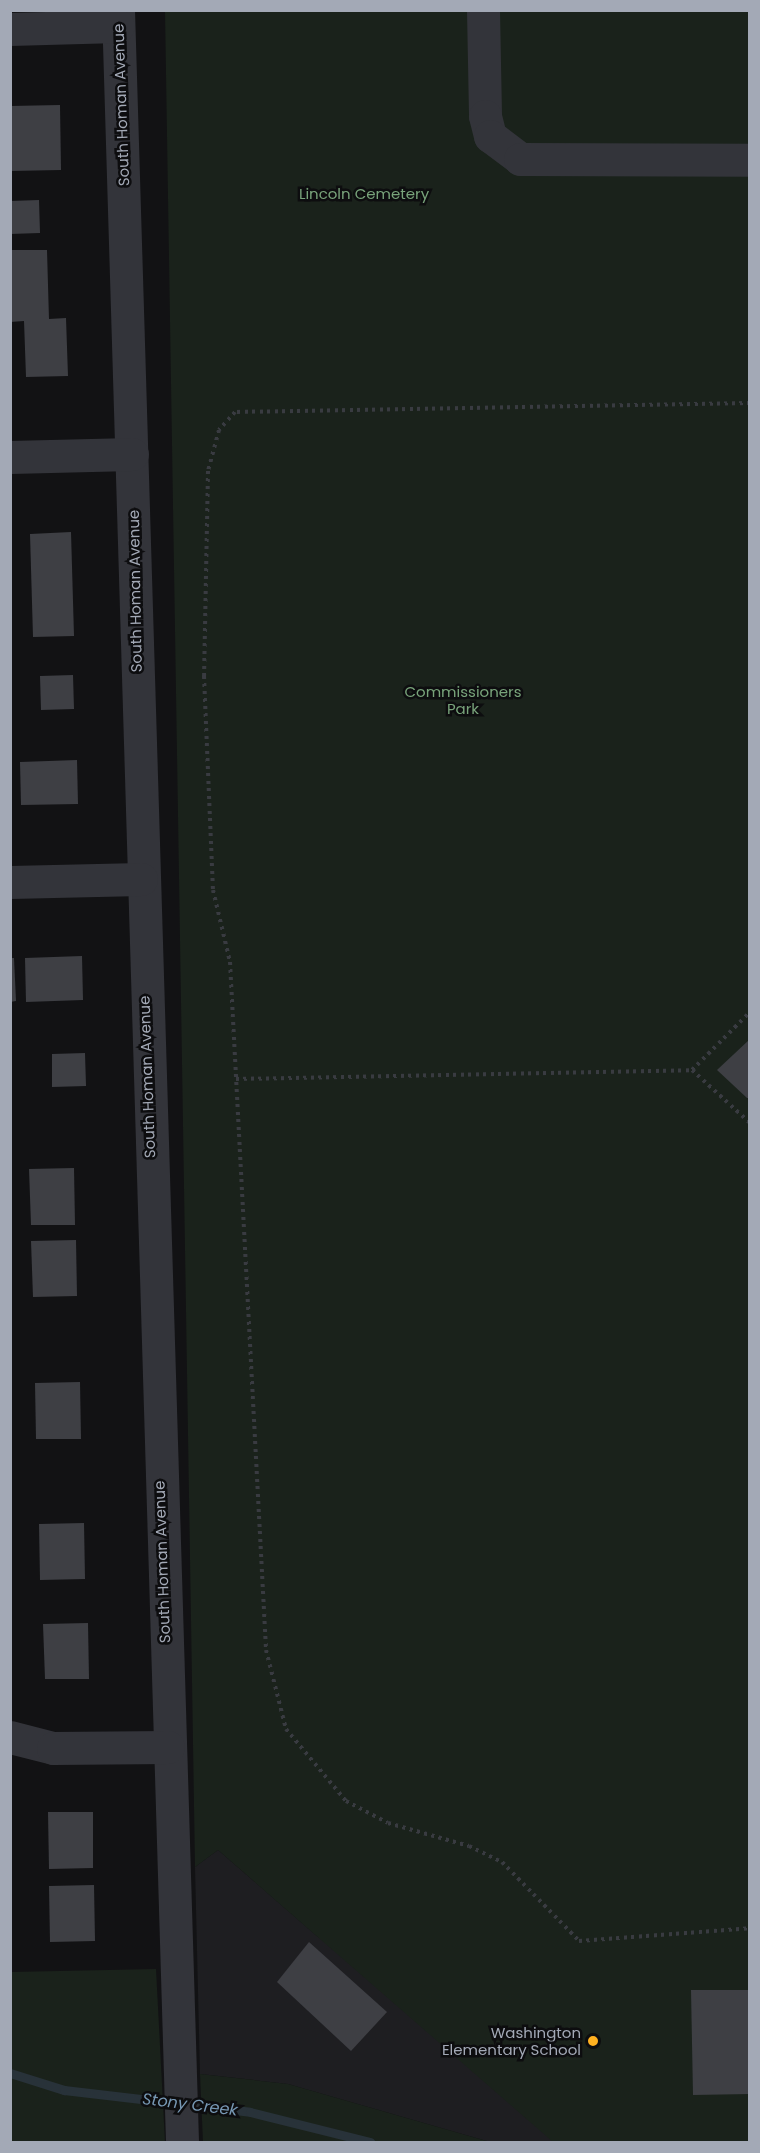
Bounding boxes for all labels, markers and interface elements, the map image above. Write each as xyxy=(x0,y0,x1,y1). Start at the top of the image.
street label: South Homan Avenue xyxy=(109,23,133,187)
park label: Lincoln Cemetery xyxy=(299,185,429,203)
street label: South Homan Avenue xyxy=(125,510,145,672)
park label: Commissioners Park xyxy=(404,682,522,717)
street label: South Homan Avenue xyxy=(135,995,159,1159)
street label: South Homan Avenue xyxy=(150,1480,174,1644)
place label: Washington Elementary School xyxy=(442,2023,581,2058)
marker: Washington Elementary School xyxy=(586,2034,600,2048)
water label: Stony Creek xyxy=(141,2090,239,2120)

